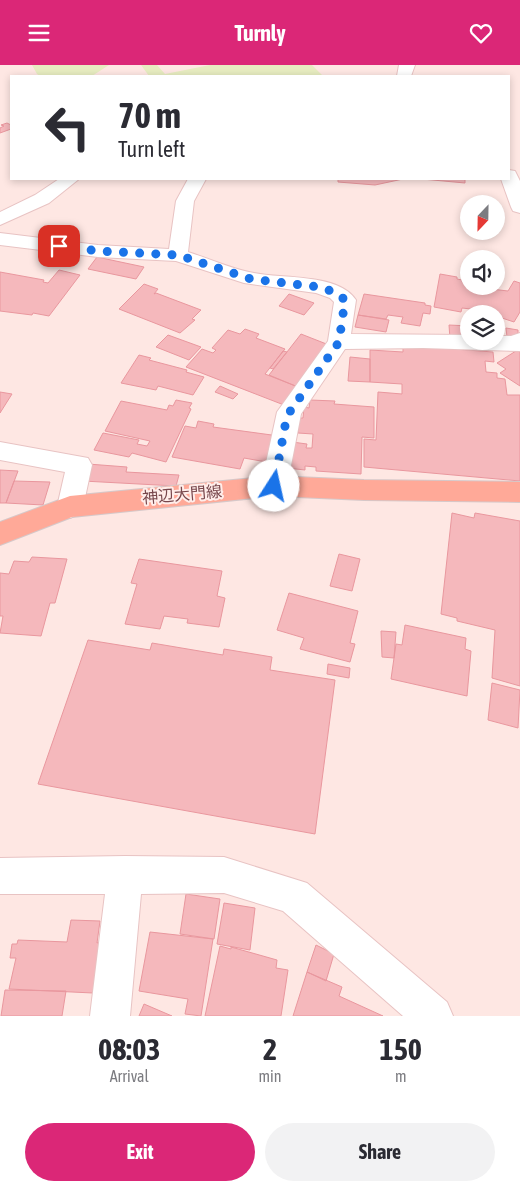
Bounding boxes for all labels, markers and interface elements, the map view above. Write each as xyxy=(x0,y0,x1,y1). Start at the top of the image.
icon: menu xyxy=(25,19,53,47)
icon: heart xyxy=(467,19,495,47)
text: Turnly xyxy=(234,20,286,46)
icon: left xyxy=(35,95,100,160)
text: 70 m xyxy=(118,95,181,135)
text: Turn left xyxy=(118,136,185,162)
north arrow xyxy=(460,195,505,240)
map controls xyxy=(460,195,505,350)
pin xyxy=(38,225,80,267)
icon: arrive xyxy=(45,232,73,260)
button: sound xyxy=(460,250,505,295)
button: layers xyxy=(460,305,505,350)
position arrow xyxy=(247,459,299,511)
street label: 神辺大門線 xyxy=(141,482,223,506)
text: 08:03 xyxy=(98,1032,160,1066)
text: 2 xyxy=(263,1032,277,1066)
text: 150 xyxy=(380,1032,422,1066)
text: Arrival xyxy=(110,1067,149,1085)
text: min xyxy=(259,1067,282,1085)
text: m xyxy=(395,1067,407,1085)
button: Exit xyxy=(25,1123,255,1181)
button: Share xyxy=(265,1123,495,1181)

